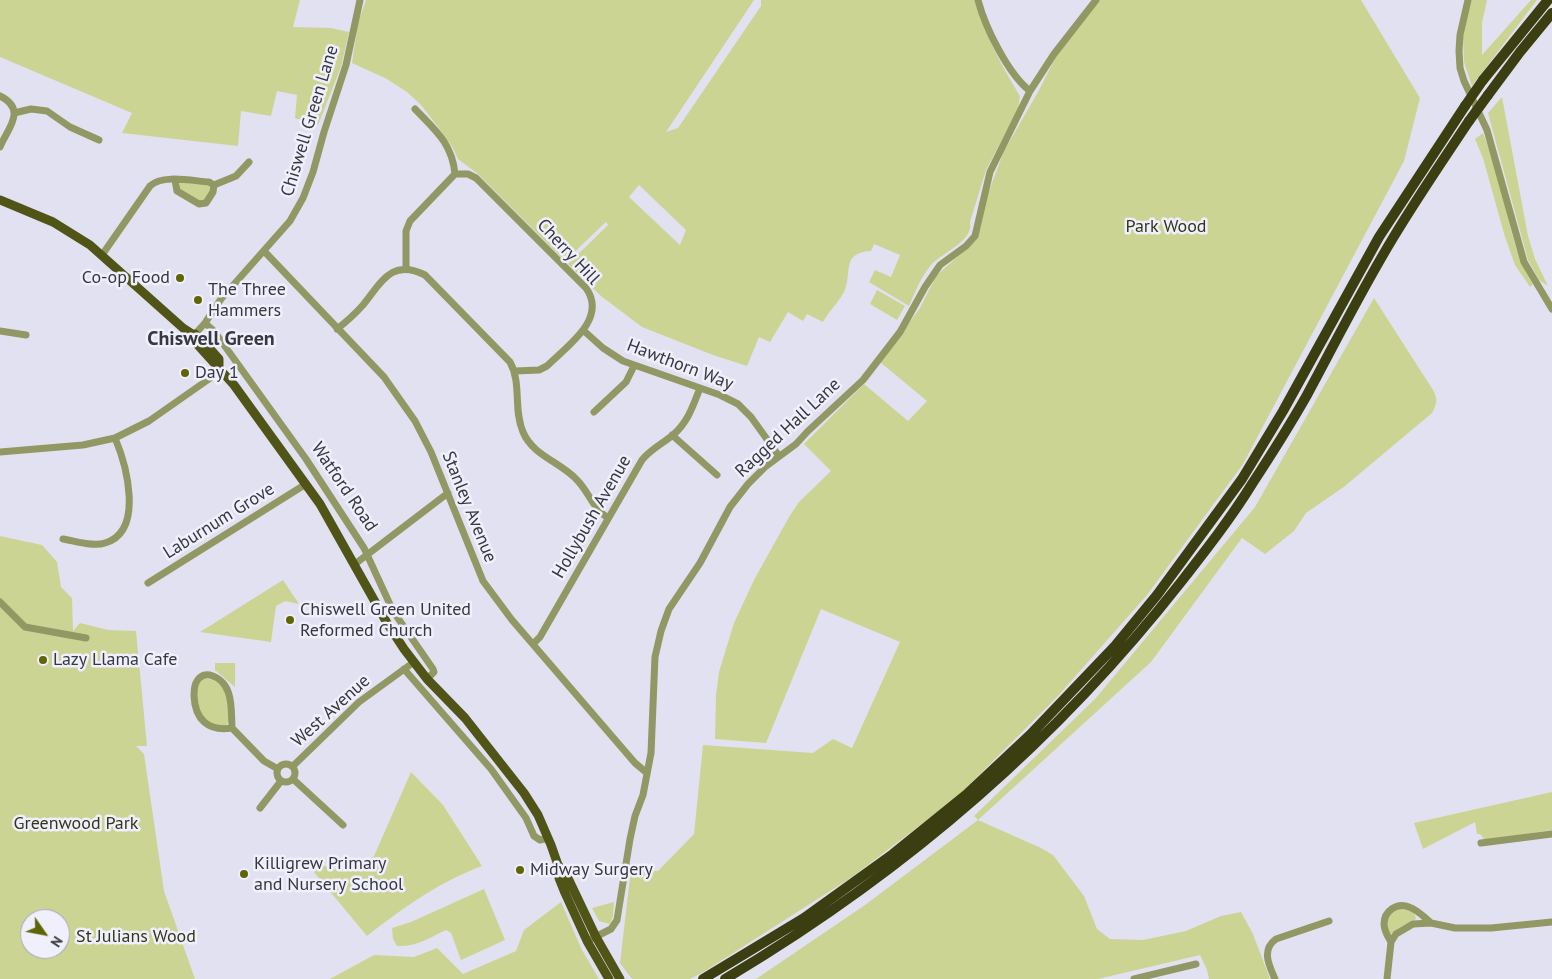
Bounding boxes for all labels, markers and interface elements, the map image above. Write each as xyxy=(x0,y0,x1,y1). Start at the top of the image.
street label: Chiswell Green Lane xyxy=(277,43,343,199)
street label: Cherry Hill xyxy=(532,215,604,289)
park label: Park Wood xyxy=(1125,216,1207,238)
place label: Co-op Food xyxy=(82,267,170,289)
marker: Co-op Food xyxy=(174,272,186,284)
place label: The Three Hammers xyxy=(208,279,286,322)
marker: The Three Hammers xyxy=(192,294,204,306)
district label: Chiswell Green xyxy=(147,327,275,351)
street label: Hawthorn Way xyxy=(624,335,736,395)
place label: Day 1 xyxy=(195,362,239,384)
marker: Day 1 xyxy=(179,367,191,379)
street label: Ragged Hall Lane xyxy=(731,374,845,482)
street label: Watford Road xyxy=(306,438,382,536)
street label: Stanley Avenue xyxy=(437,448,501,566)
street label: Hollybush Avenue xyxy=(548,452,636,582)
street label: Laburnum Grove xyxy=(160,478,278,564)
place label: Chiswell Green United Reformed Church xyxy=(300,599,471,642)
marker: Chiswell Green United Reformed Church xyxy=(284,614,296,626)
place label: Lazy Llama Cafe xyxy=(53,649,177,671)
marker: Lazy Llama Cafe xyxy=(37,654,49,666)
street label: West Avenue xyxy=(287,670,375,752)
park label: Greenwood Park xyxy=(14,813,138,835)
place label: Killigrew Primary and Nursery School xyxy=(254,853,403,896)
place label: Midway Surgery xyxy=(530,859,653,881)
marker: Midway Surgery xyxy=(514,864,526,876)
marker: Killigrew Primary and Nursery School xyxy=(238,868,250,880)
north arrow xyxy=(20,909,70,959)
park label: St Julians Wood xyxy=(76,926,196,948)
text: N xyxy=(47,933,67,950)

